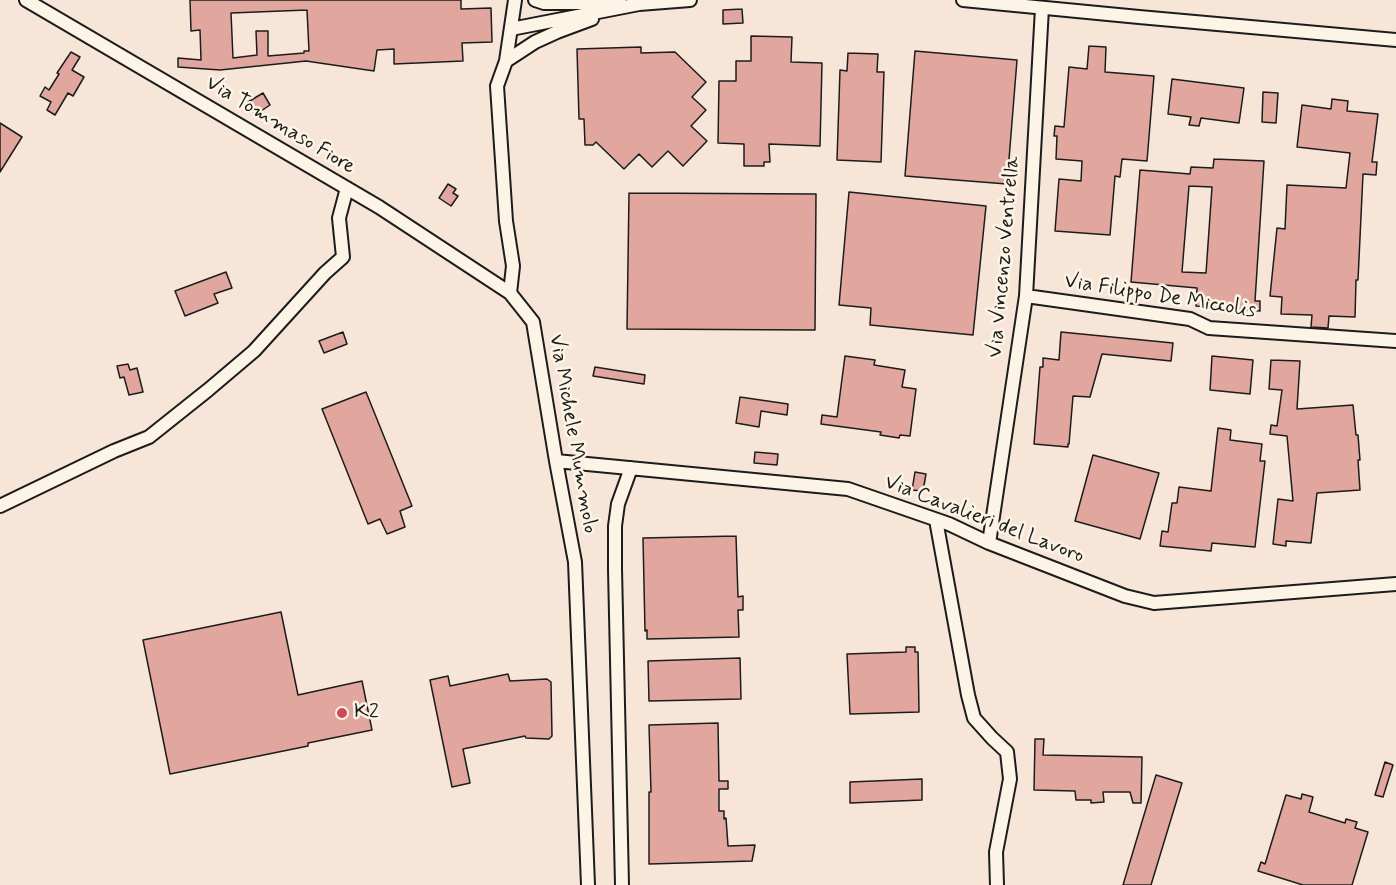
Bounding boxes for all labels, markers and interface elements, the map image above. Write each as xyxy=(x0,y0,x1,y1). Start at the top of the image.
street label: Via Tommaso Fiore xyxy=(200,71,360,181)
street label: Via Vincenzo Ventrella xyxy=(984,155,1026,359)
street label: Via Filippo De Miccolis xyxy=(1062,269,1258,325)
street label: Via Michele Mummolo xyxy=(542,332,602,536)
street label: Via Cavalieri del Lavoro xyxy=(881,470,1087,570)
place label: K2 xyxy=(354,700,379,726)
marker: K2 xyxy=(335,706,349,720)

